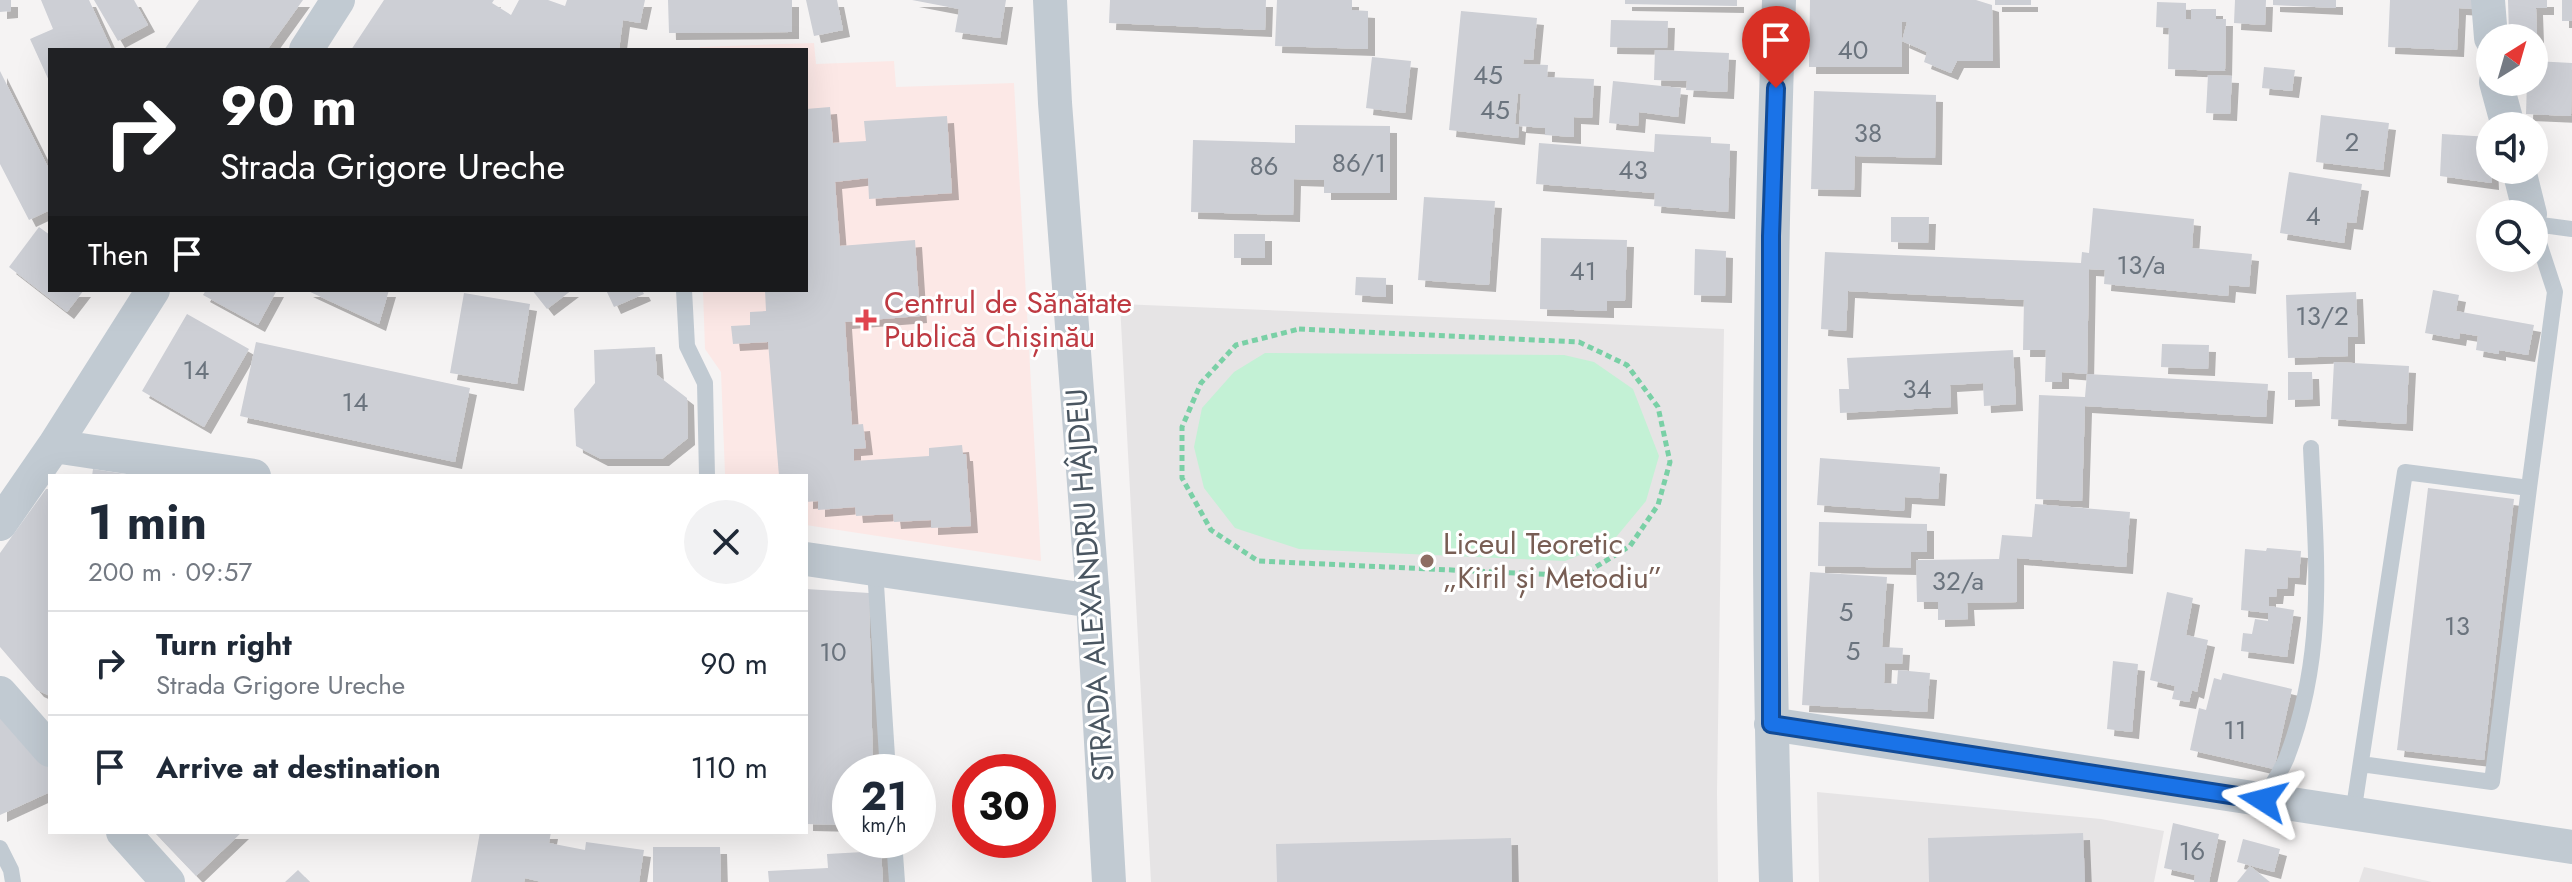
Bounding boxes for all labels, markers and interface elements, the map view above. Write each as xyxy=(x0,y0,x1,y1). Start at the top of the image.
pin xyxy=(1742,6,1810,88)
icon: arrive xyxy=(1754,18,1798,62)
north arrow xyxy=(2476,24,2548,96)
map controls xyxy=(2476,24,2548,272)
house number: 40 xyxy=(1838,31,1868,69)
house number: 45 xyxy=(1473,56,1503,94)
text: 90 m xyxy=(220,65,357,146)
icon: right xyxy=(88,80,192,184)
house number: 45 xyxy=(1480,91,1510,129)
button: sound xyxy=(2476,112,2548,184)
house number: 38 xyxy=(1854,114,1882,152)
house number: 2 xyxy=(2345,123,2359,161)
text: Strada Grigore Ureche xyxy=(220,140,565,192)
house number: 86/1 xyxy=(1332,144,1386,182)
house number: 86 xyxy=(1249,147,1279,185)
house number: 43 xyxy=(1618,151,1648,189)
house number: 4 xyxy=(2305,197,2321,235)
button: search xyxy=(2476,200,2548,272)
icon: arrive xyxy=(165,232,209,276)
text: Then xyxy=(88,233,149,276)
house number: 13/a xyxy=(2117,246,2165,284)
house number: 41 xyxy=(1570,252,1596,290)
place label: Centrul de Sănătate Publică Chișinău xyxy=(884,281,1132,358)
house number: 13/2 xyxy=(2295,297,2349,335)
marker: Centrul de Sănătate Publică Chișinău xyxy=(855,309,877,331)
house number: 14 xyxy=(183,351,209,389)
house number: 34 xyxy=(1902,370,1932,408)
house number: 14 xyxy=(342,383,368,421)
street label: STRADA ALEXANDRU HÂJDEU xyxy=(1054,387,1125,783)
text: 1 min xyxy=(88,488,207,557)
button: close xyxy=(684,500,768,584)
place label: Liceul Teoretic „Kiril și Metodiu” xyxy=(1443,522,1662,599)
marker: Liceul Teoretic „Kiril și Metodiu” xyxy=(1418,552,1436,570)
text: 200 m · 09:57 xyxy=(88,553,252,591)
house number: 32/a xyxy=(1932,562,1984,600)
house number: 5 xyxy=(1839,593,1853,631)
house number: 13 xyxy=(2444,607,2470,645)
text: Turn right xyxy=(156,623,292,666)
house number: 5 xyxy=(1846,632,1860,670)
house number: 10 xyxy=(819,633,847,671)
icon: right xyxy=(88,641,132,685)
text: 90 m xyxy=(700,642,768,685)
text: Strada Grigore Ureche xyxy=(156,666,405,704)
house number: 11 xyxy=(2223,711,2247,749)
icon: arrive xyxy=(88,745,132,789)
text: Arrive at destination xyxy=(156,746,441,789)
text: 110 m xyxy=(691,746,768,789)
speed limit sign: 30 xyxy=(952,754,1056,858)
position arrow xyxy=(2221,758,2305,842)
text: 21 xyxy=(861,767,907,825)
text: km/h xyxy=(861,811,907,840)
house number: 16 xyxy=(2179,832,2205,870)

